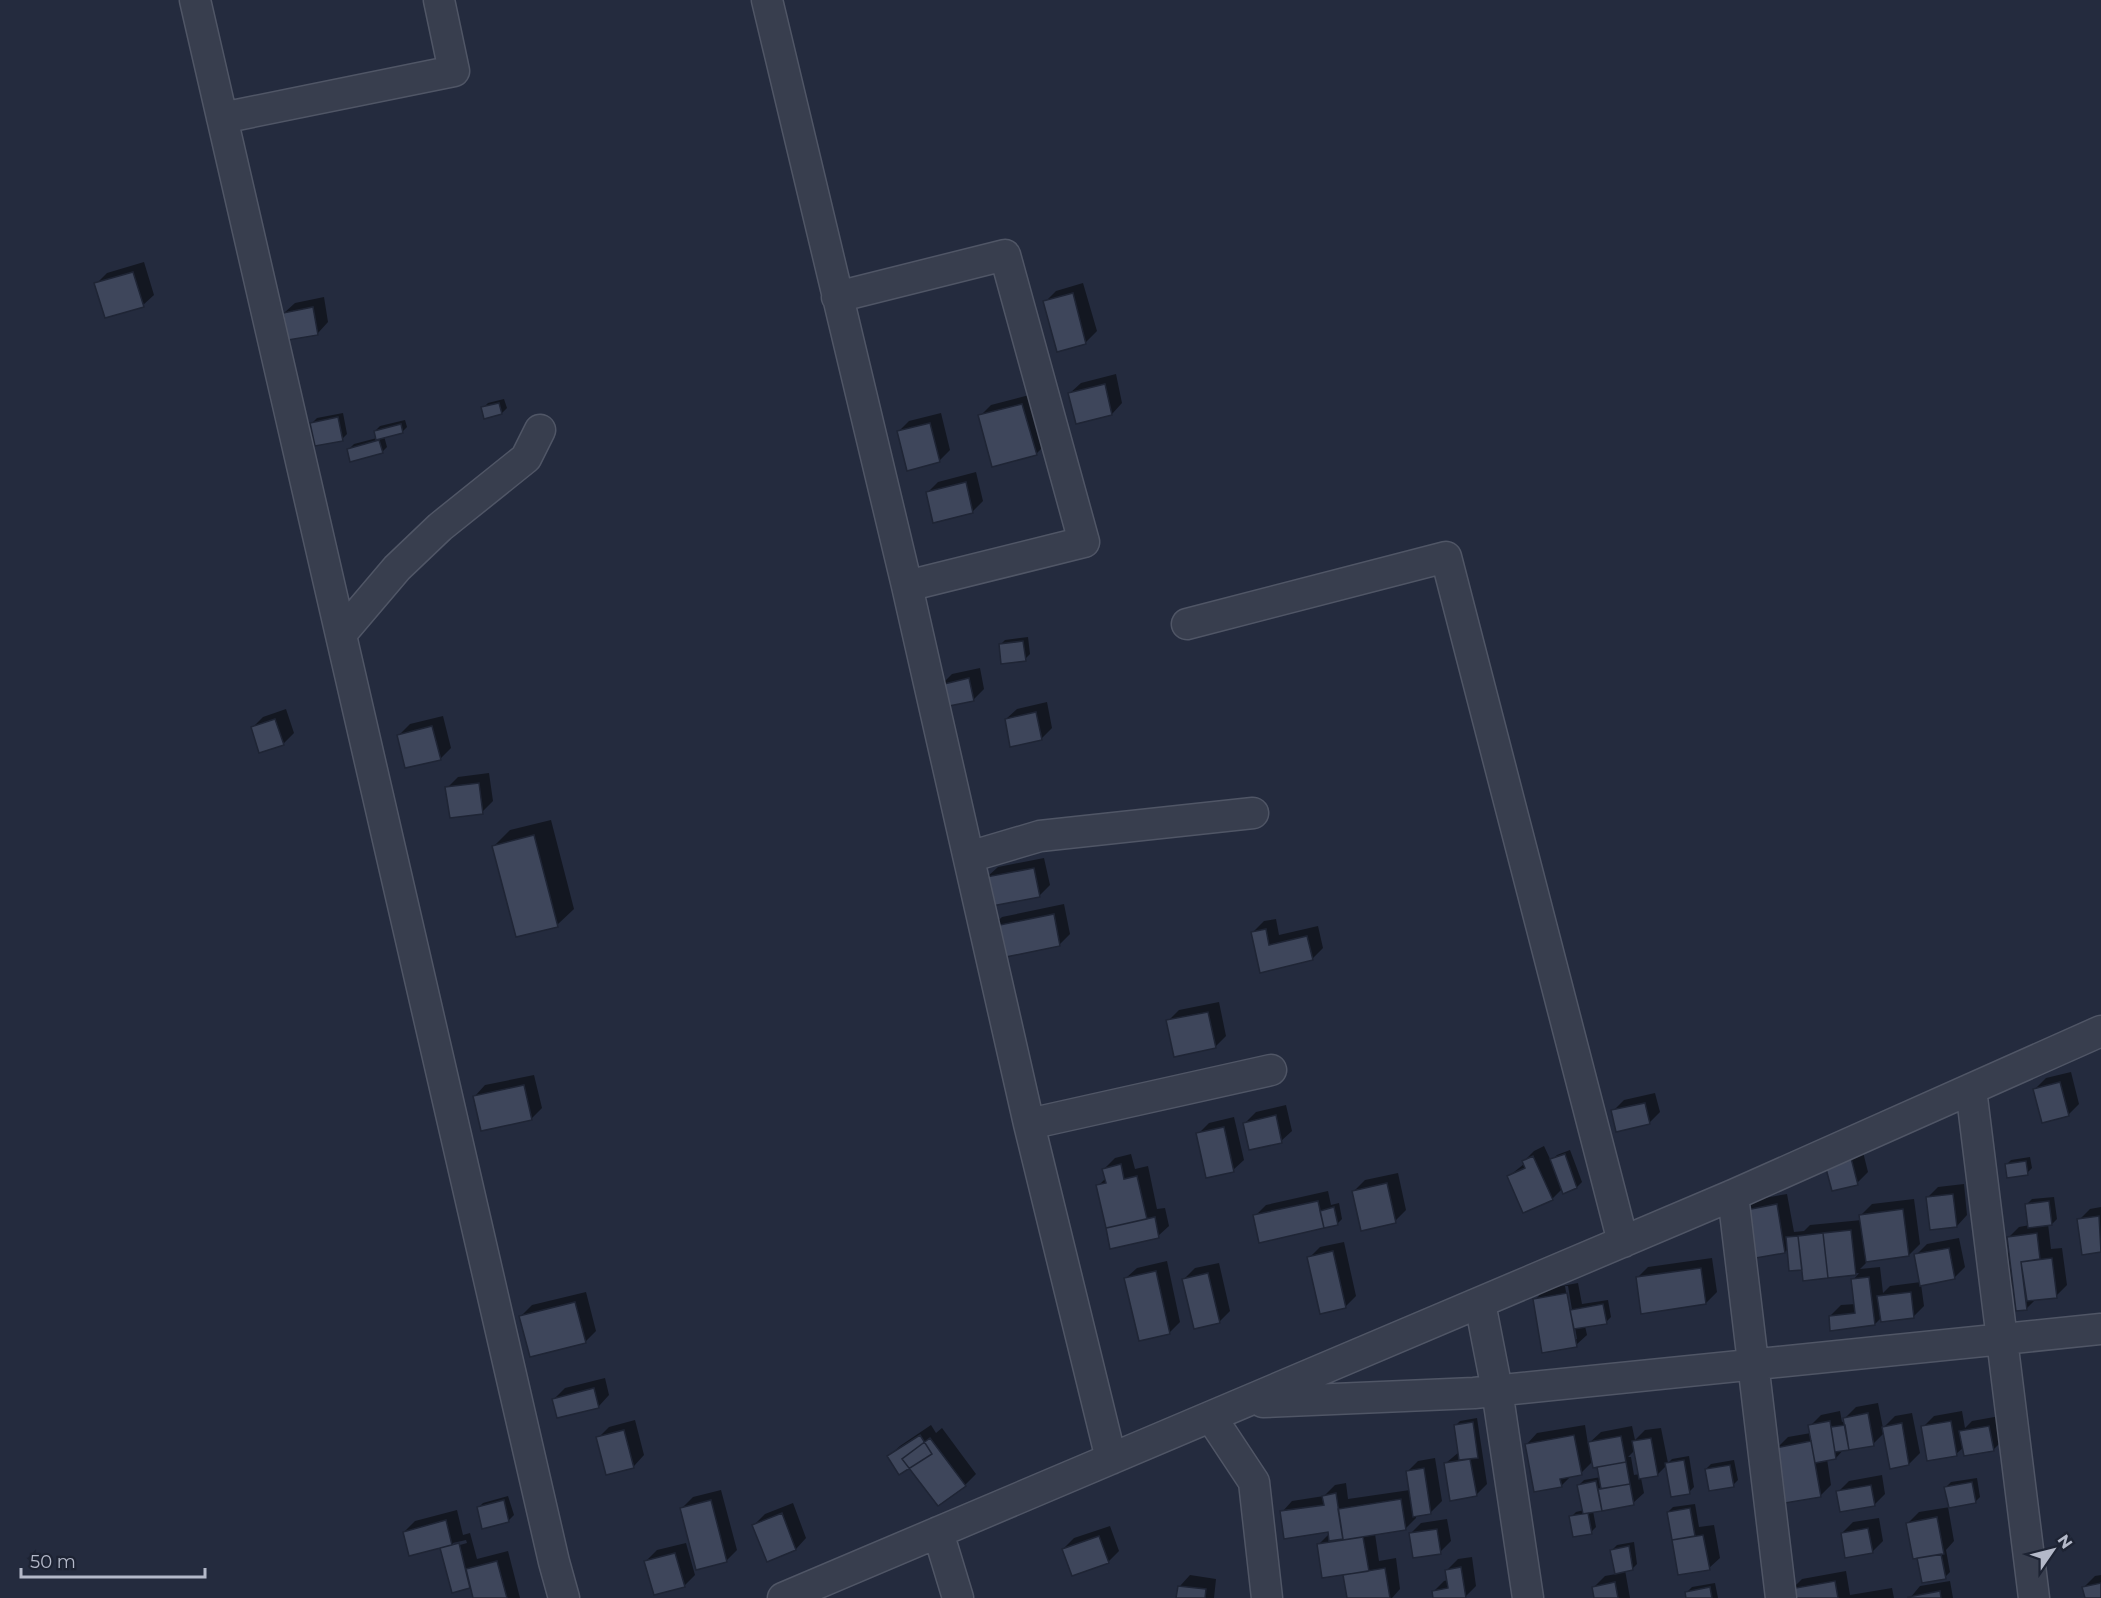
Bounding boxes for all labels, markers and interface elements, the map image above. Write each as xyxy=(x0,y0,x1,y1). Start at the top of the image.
north arrow xyxy=(2023,1520,2083,1580)
text: N xyxy=(2053,1531,2076,1552)
scale bar xyxy=(21,1541,206,1579)
text: 50 m xyxy=(30,1551,76,1573)

